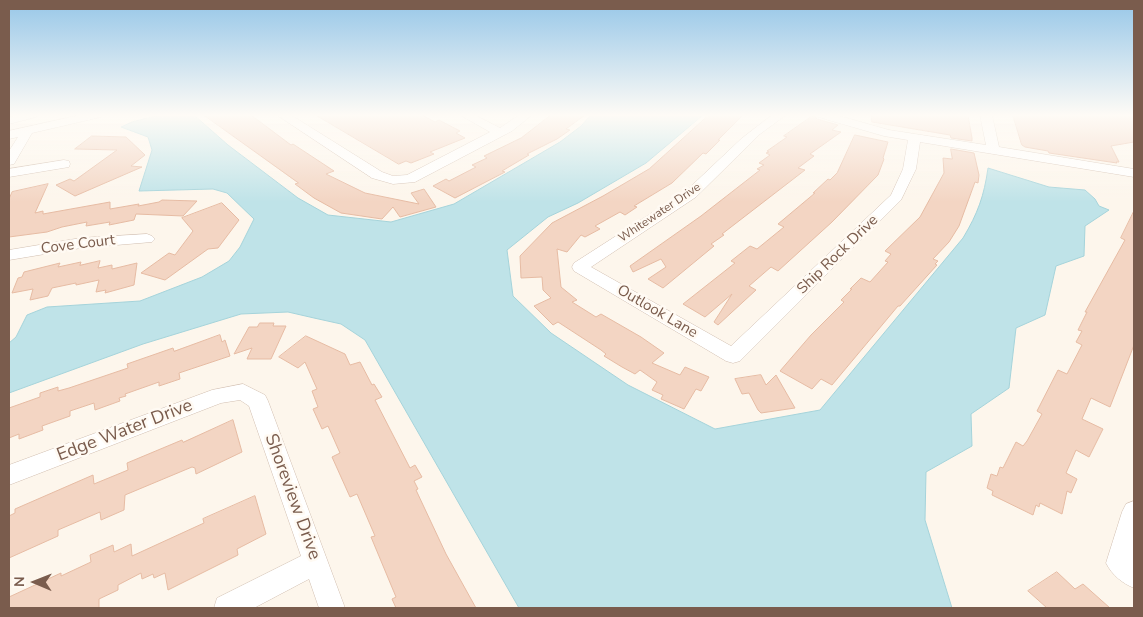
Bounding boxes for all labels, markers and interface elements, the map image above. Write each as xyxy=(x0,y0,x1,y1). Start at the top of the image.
street label: Whitewater Drive xyxy=(616,180,704,246)
street label: Ship Rock Drive xyxy=(794,212,882,298)
street label: Cove Court xyxy=(40,232,116,258)
street label: Outlook Lane xyxy=(613,282,701,342)
street label: Edge Water Drive xyxy=(54,395,196,467)
street label: Shoreview Drive xyxy=(259,431,325,563)
north arrow xyxy=(10,557,60,607)
text: N xyxy=(10,576,29,587)

